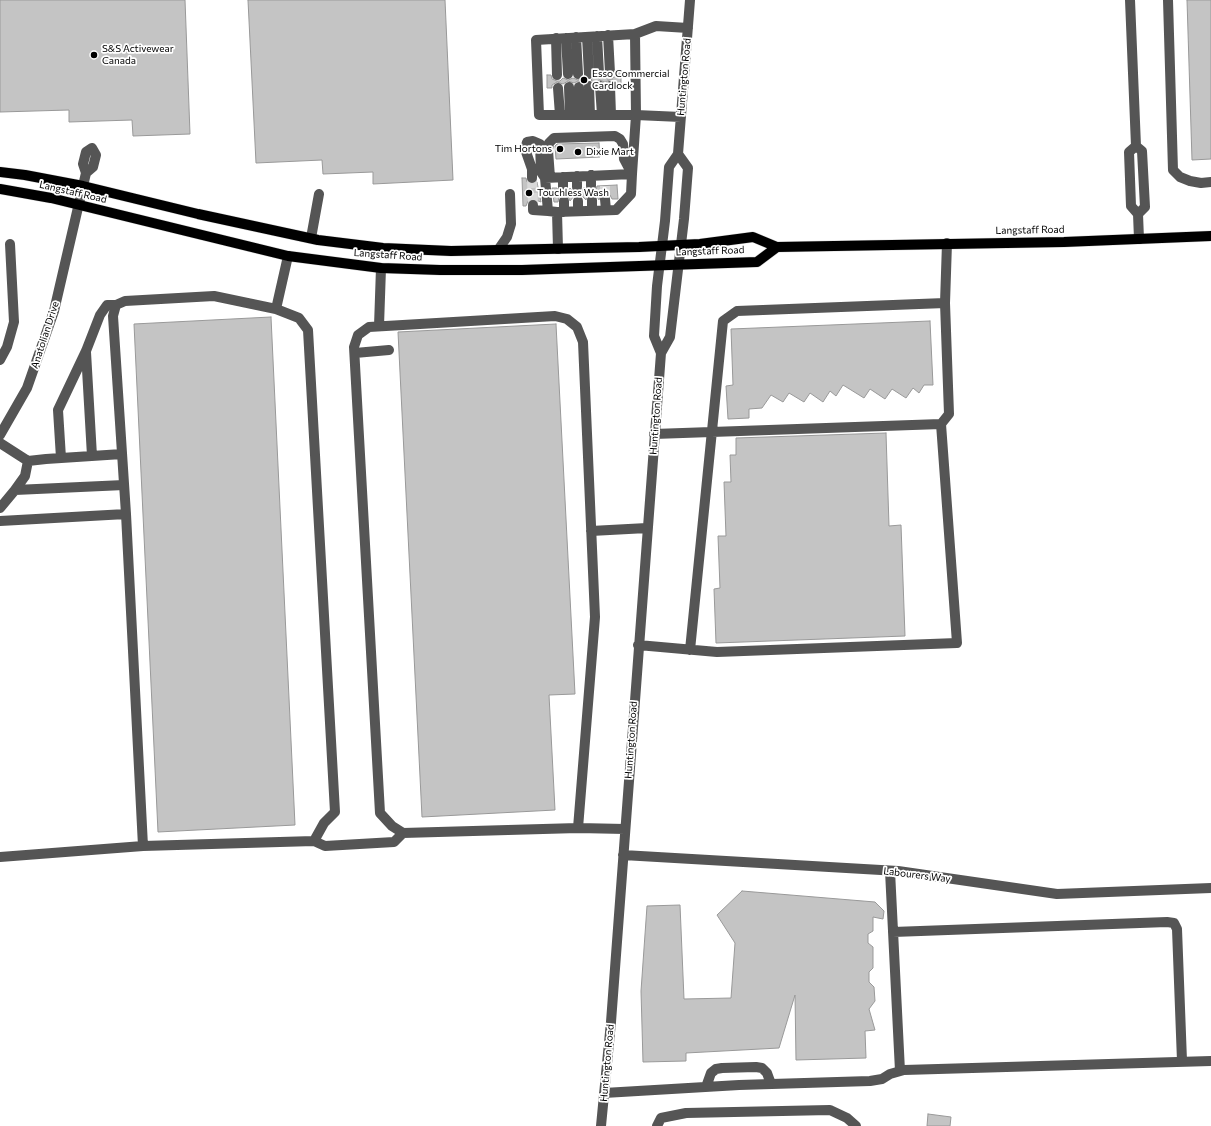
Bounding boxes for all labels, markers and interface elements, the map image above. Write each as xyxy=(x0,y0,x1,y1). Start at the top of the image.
street label: Huntington Road xyxy=(675,38,693,116)
place label: S&S Activewear Canada xyxy=(102,43,174,66)
marker: S&S Activewear Canada xyxy=(89,50,99,60)
place label: Esso Commercial Cardlock xyxy=(592,68,670,92)
marker: Esso Commercial Cardlock xyxy=(579,75,589,85)
place label: Tim Hortons xyxy=(495,143,552,155)
marker: Tim Hortons xyxy=(555,144,565,154)
place label: Dixie Mart xyxy=(586,146,634,158)
marker: Dixie Mart xyxy=(573,147,583,157)
street label: Langstaff Road xyxy=(38,178,108,206)
place label: Touchless Wash xyxy=(537,187,609,199)
marker: Touchless Wash xyxy=(524,188,534,198)
street label: Langstaff Road xyxy=(995,223,1065,237)
street label: Langstaff Road xyxy=(675,244,745,258)
street label: Langstaff Road xyxy=(353,247,423,263)
street label: Anatolian Drive xyxy=(28,300,62,370)
street label: Huntington Road xyxy=(647,377,665,455)
street label: Huntington Road xyxy=(622,701,640,779)
street label: Labourers Way xyxy=(883,865,951,885)
street label: Huntington Road xyxy=(598,1024,616,1102)

